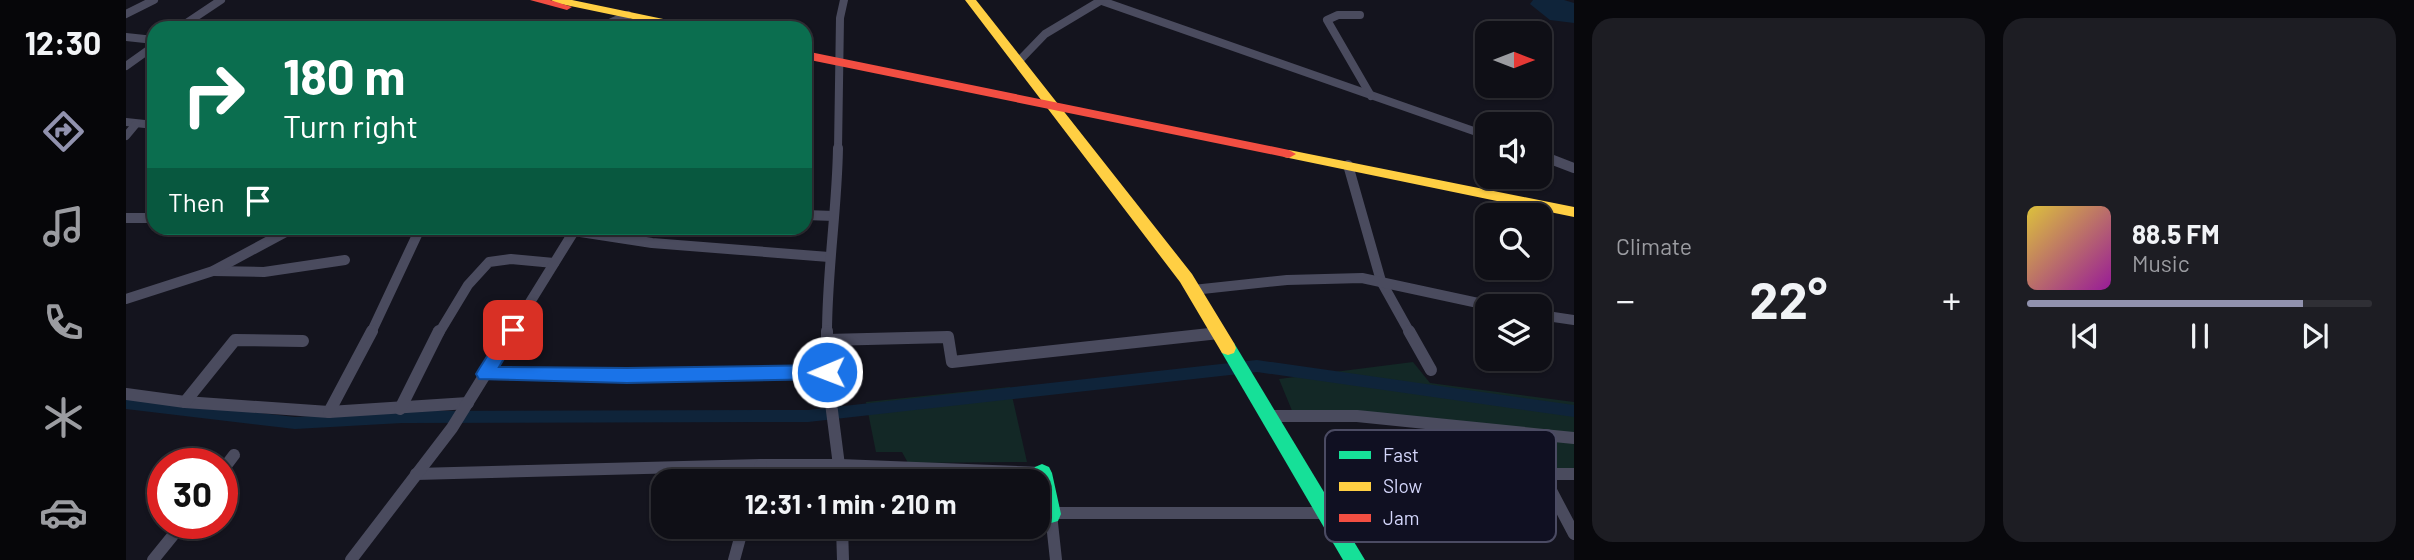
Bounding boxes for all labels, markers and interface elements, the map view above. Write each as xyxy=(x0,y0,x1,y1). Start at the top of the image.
north arrow xyxy=(1475,21,1552,98)
map controls xyxy=(1475,21,1552,371)
text: 12:30 xyxy=(25,23,101,61)
text: 180 m xyxy=(283,46,406,105)
icon: right xyxy=(168,49,259,140)
text: Turn right xyxy=(283,106,418,144)
icon: directions xyxy=(39,107,88,156)
button: sound xyxy=(1475,112,1552,189)
icon: arrive xyxy=(239,182,277,220)
text: Then xyxy=(168,186,225,217)
icon: music xyxy=(39,202,88,251)
button: search xyxy=(1475,203,1552,280)
text: 88.5 FM xyxy=(2132,218,2220,249)
text: Climate xyxy=(1616,232,1692,260)
text: Music xyxy=(2132,249,2190,277)
text: 22° xyxy=(1750,267,1827,329)
text: − xyxy=(1616,276,1635,322)
text: + xyxy=(1942,276,1961,322)
button: layers xyxy=(1475,294,1552,371)
icon: phone xyxy=(39,298,88,347)
pin xyxy=(483,300,543,360)
icon: arrive xyxy=(494,311,532,349)
icon: previous xyxy=(2066,317,2104,355)
icon: pause xyxy=(2181,317,2219,355)
icon: next xyxy=(2296,317,2334,355)
position arrow xyxy=(790,335,864,409)
icon: climate xyxy=(39,393,88,442)
legend xyxy=(1325,430,1556,542)
text: Fast xyxy=(1383,443,1419,466)
speed limit sign: 30 xyxy=(147,448,238,539)
text: Slow xyxy=(1383,474,1422,497)
icon: car xyxy=(39,488,88,537)
text: 12:31 · 1 min · 210 m xyxy=(745,488,956,519)
text: Jam xyxy=(1383,506,1419,529)

